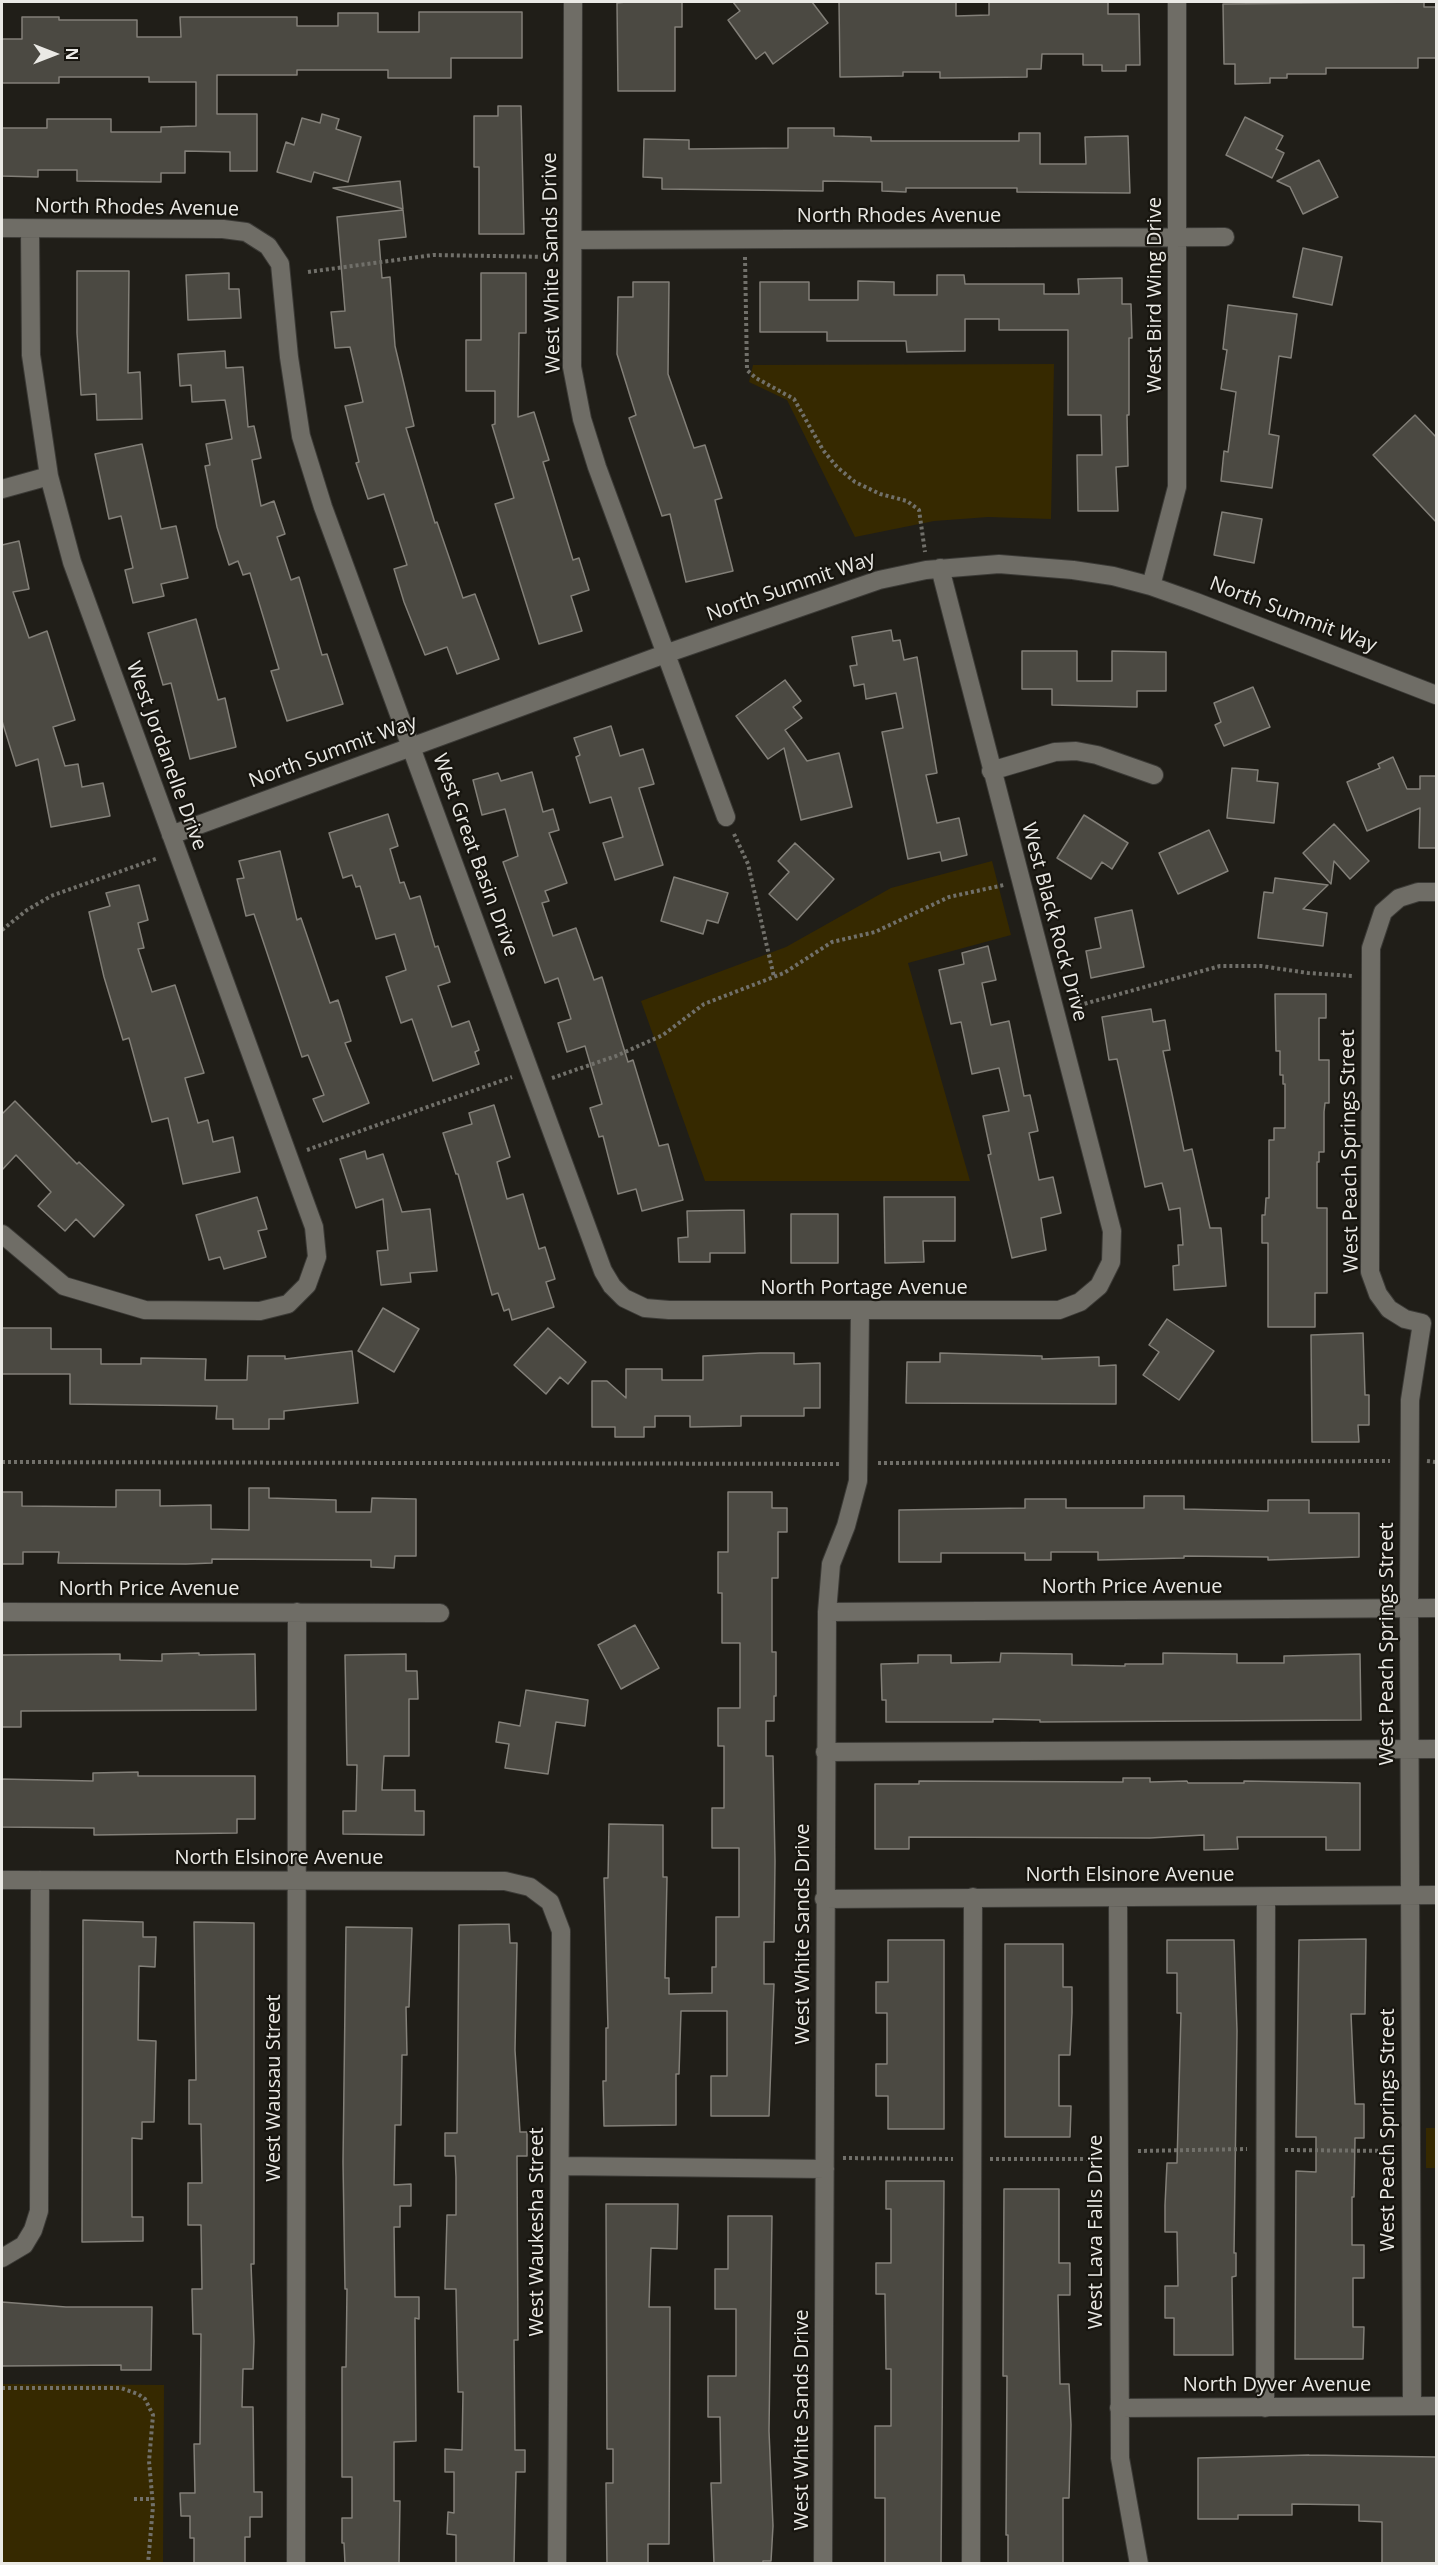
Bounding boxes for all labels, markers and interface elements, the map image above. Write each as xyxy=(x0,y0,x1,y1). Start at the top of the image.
north arrow xyxy=(24,24,84,84)
text: N xyxy=(61,47,83,61)
street label: West White Sands Drive xyxy=(538,152,566,374)
street label: North Rhodes Avenue xyxy=(35,194,239,222)
street label: West Bird Wing Drive xyxy=(1143,197,1167,393)
street label: North Rhodes Avenue xyxy=(797,204,1001,228)
street label: North Summit Way xyxy=(703,547,879,627)
street label: North Summit Way xyxy=(1206,572,1380,658)
street label: West Jordanelle Drive xyxy=(121,658,211,854)
street label: North Summit Way xyxy=(246,710,420,794)
street label: West Great Basin Drive xyxy=(427,750,523,960)
street label: West Black Rock Drive xyxy=(1016,820,1092,1024)
street label: West Peach Springs Street xyxy=(1336,1029,1364,1273)
street label: North Portage Avenue xyxy=(760,1276,968,1300)
street label: West Peach Springs Street xyxy=(1375,1522,1399,1766)
street label: North Price Avenue xyxy=(1042,1575,1222,1599)
street label: North Price Avenue xyxy=(59,1577,239,1601)
street label: West White Sands Drive xyxy=(791,1823,815,2045)
street label: North Elsinore Avenue xyxy=(174,1846,384,1870)
street label: North Elsinore Avenue xyxy=(1025,1863,1235,1887)
street label: West Wausau Street xyxy=(262,1994,286,2182)
street label: West Peach Springs Street xyxy=(1376,2008,1400,2252)
street label: West Waukesha Street xyxy=(525,2127,549,2337)
street label: West Lava Falls Drive xyxy=(1084,2135,1108,2329)
street label: West White Sands Drive xyxy=(790,2309,814,2531)
street label: North Dyver Avenue xyxy=(1183,2373,1371,2397)

